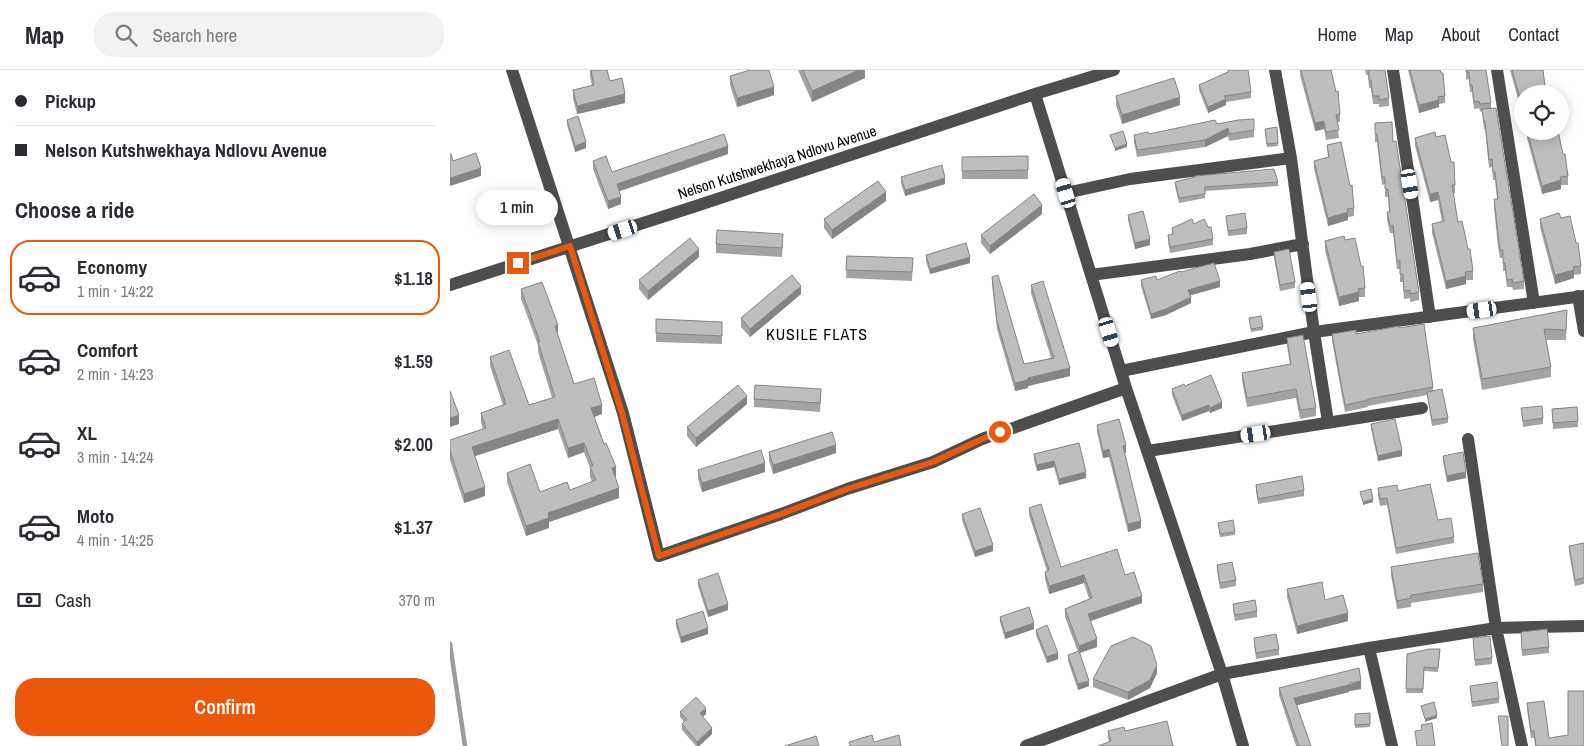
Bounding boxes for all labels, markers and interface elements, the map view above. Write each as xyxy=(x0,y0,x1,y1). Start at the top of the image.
search box xyxy=(94,12,444,57)
text: Map xyxy=(25,19,64,51)
icon: search xyxy=(112,21,140,49)
text: Search here xyxy=(152,22,237,48)
text: Home xyxy=(1317,22,1357,47)
text: Map xyxy=(1385,22,1414,47)
text: About xyxy=(1442,22,1480,47)
text: Contact xyxy=(1508,22,1559,47)
map controls xyxy=(1514,85,1569,140)
button: locate xyxy=(1514,85,1569,140)
text: Pickup xyxy=(45,88,96,114)
street label: Nelson Kutshwekhaya Ndlovu Avenue xyxy=(675,120,879,204)
text: Nelson Kutshwekhaya Ndlovu Avenue xyxy=(45,137,327,163)
car xyxy=(1400,168,1419,200)
car xyxy=(1054,176,1077,210)
callout: 1 min xyxy=(477,190,559,226)
text: Choose a ride xyxy=(15,195,134,225)
text: 1 min xyxy=(500,196,534,218)
car xyxy=(606,218,639,242)
route end xyxy=(507,252,529,274)
text: Economy xyxy=(77,254,147,280)
icon: car xyxy=(17,255,62,300)
text: $1.18 xyxy=(394,265,433,291)
text: 1 min · 14:22 xyxy=(77,280,154,302)
car xyxy=(1299,281,1318,313)
car xyxy=(1466,300,1497,320)
car xyxy=(1097,315,1120,349)
district label: KUSILE FLATS xyxy=(766,323,868,345)
text: Comfort xyxy=(77,337,138,363)
icon: car xyxy=(17,338,62,383)
text: $1.59 xyxy=(394,348,433,374)
text: 2 min · 14:23 xyxy=(77,363,154,385)
text: XL xyxy=(77,420,97,446)
icon: car xyxy=(17,421,62,466)
route start xyxy=(989,421,1011,443)
car xyxy=(1240,424,1271,444)
text: $2.00 xyxy=(394,431,433,457)
text: 3 min · 14:24 xyxy=(77,446,154,468)
text: Moto xyxy=(77,503,114,529)
icon: car xyxy=(17,504,62,549)
text: $1.37 xyxy=(394,514,433,540)
text: 4 min · 14:25 xyxy=(77,529,154,551)
icon: cash xyxy=(15,586,43,614)
text: Cash xyxy=(55,587,91,613)
text: 370 m xyxy=(399,589,435,611)
button: Confirm xyxy=(15,678,435,736)

